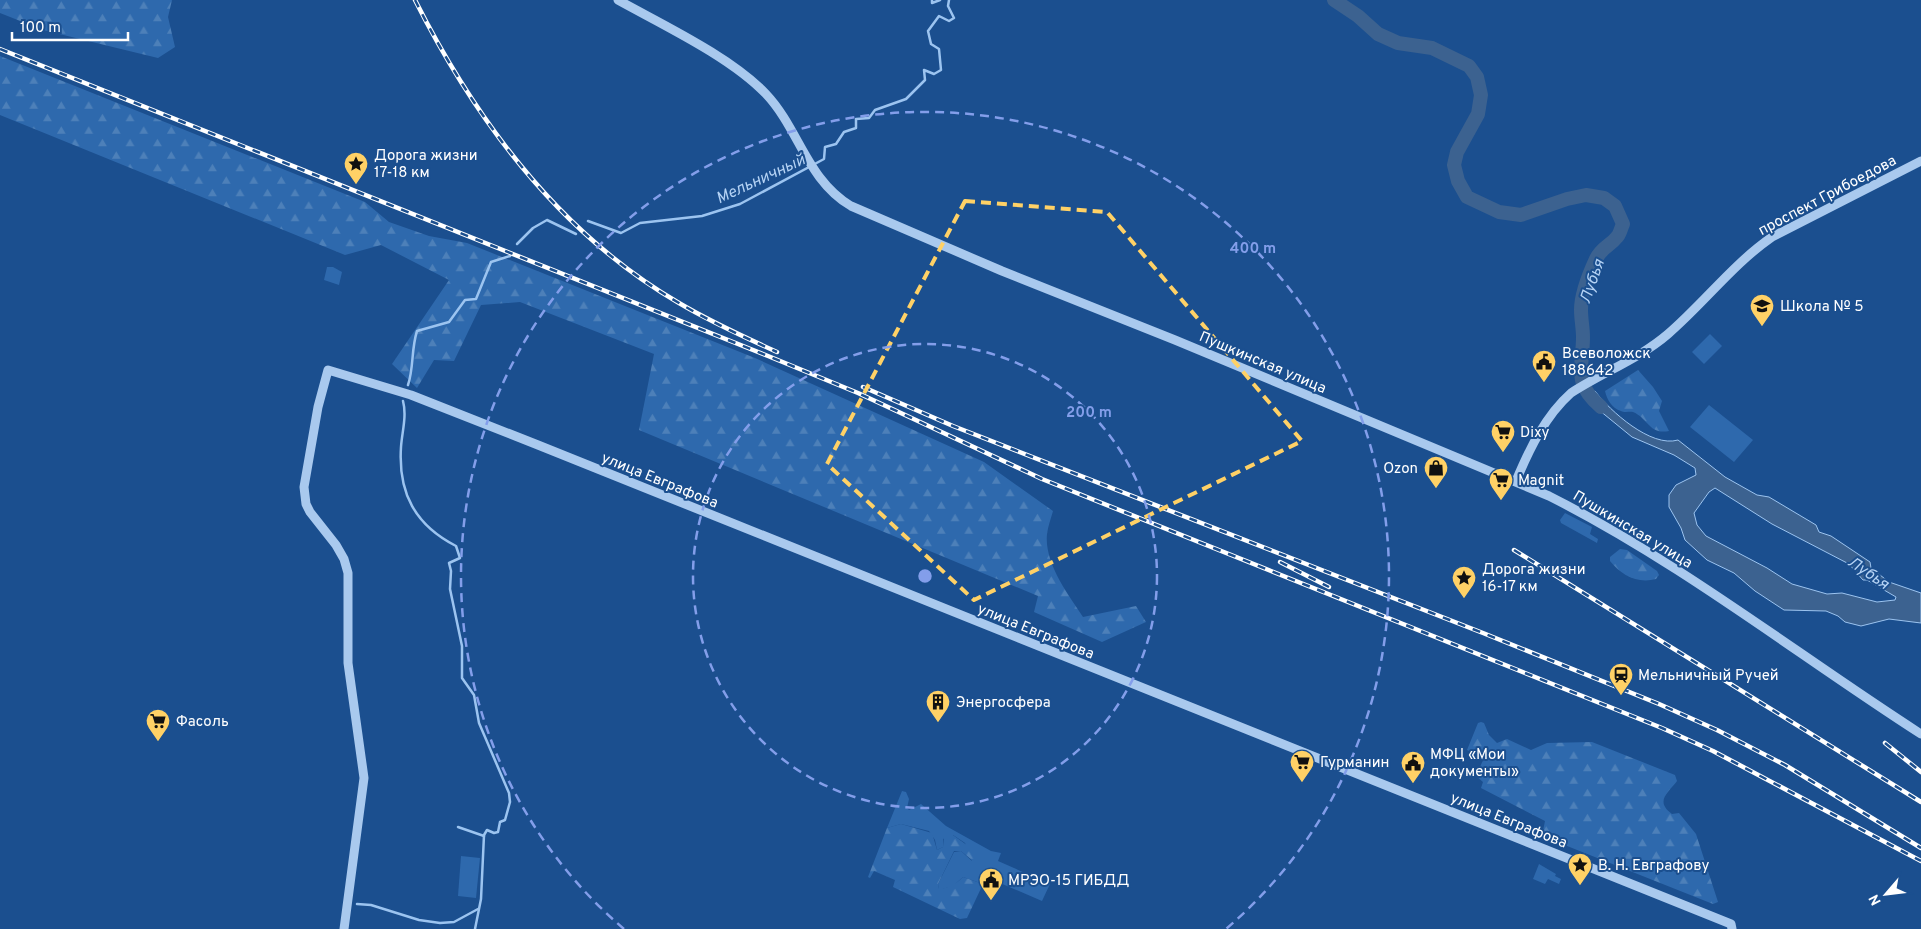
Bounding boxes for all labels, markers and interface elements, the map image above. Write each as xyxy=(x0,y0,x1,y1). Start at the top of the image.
scale bar xyxy=(12,10,129,42)
text: 100 m xyxy=(20,19,61,38)
place label: Дорога жизни 17-18 км xyxy=(374,147,478,183)
water label: Мельничный xyxy=(713,150,809,209)
place icon: Дорога жизни 17-18 км xyxy=(343,151,369,185)
street label: проспект Грибоедова xyxy=(1755,152,1900,241)
text: 400 m xyxy=(1230,240,1276,259)
water label: Лубья xyxy=(1576,256,1610,306)
school or university icon: Школа № 5 xyxy=(1749,293,1775,327)
place label: Школа № 5 xyxy=(1780,298,1864,317)
street label: Пушкинская улица xyxy=(1196,328,1329,399)
place label: Всеволожск 188642 xyxy=(1562,345,1651,381)
public building icon: Всеволожск 188642 xyxy=(1531,349,1557,383)
text: 200 m xyxy=(1066,404,1112,423)
supermarket icon: Dixy xyxy=(1490,419,1516,453)
place label: Dixy xyxy=(1520,424,1550,443)
street label: улица Евграфова xyxy=(598,449,721,513)
shop icon: Ozon xyxy=(1423,455,1449,489)
place label: Ozon xyxy=(1383,460,1418,479)
supermarket icon: Magnit xyxy=(1488,467,1514,501)
place label: Magnit xyxy=(1518,472,1564,491)
street label: Пушкинская улица xyxy=(1569,487,1696,574)
water label: Лубья xyxy=(1843,553,1893,595)
place label: Дорога жизни 16-17 км xyxy=(1482,561,1586,597)
place icon: Дорога жизни 16-17 км xyxy=(1451,565,1477,599)
centre of rings xyxy=(916,567,934,585)
street label: улица Евграфова xyxy=(974,600,1097,664)
station icon: Мельничный Ручей xyxy=(1608,662,1634,696)
place label: Мельничный Ручей xyxy=(1638,667,1779,686)
building icon: Энергосфера xyxy=(925,689,951,723)
place label: Энергосфера xyxy=(956,694,1051,713)
supermarket icon: Фасоль xyxy=(145,708,171,742)
place label: Фасоль xyxy=(176,713,229,732)
place label: МФЦ «Мои документы» xyxy=(1430,746,1519,782)
supermarket icon: Гурманин xyxy=(1289,749,1315,783)
public building icon: МФЦ «Мои документы» xyxy=(1400,750,1426,784)
place label: Гурманин xyxy=(1320,754,1389,773)
street label: улица Евграфова xyxy=(1447,789,1570,853)
place icon: В. Н. Евграфову xyxy=(1567,852,1593,886)
place label: В. Н. Евграфову xyxy=(1598,857,1710,876)
public building icon: МРЭО-15 ГИБДД xyxy=(978,867,1004,901)
north arrow xyxy=(1861,869,1911,919)
place label: МРЭО-15 ГИБДД xyxy=(1008,872,1129,891)
text: N xyxy=(1866,891,1886,908)

